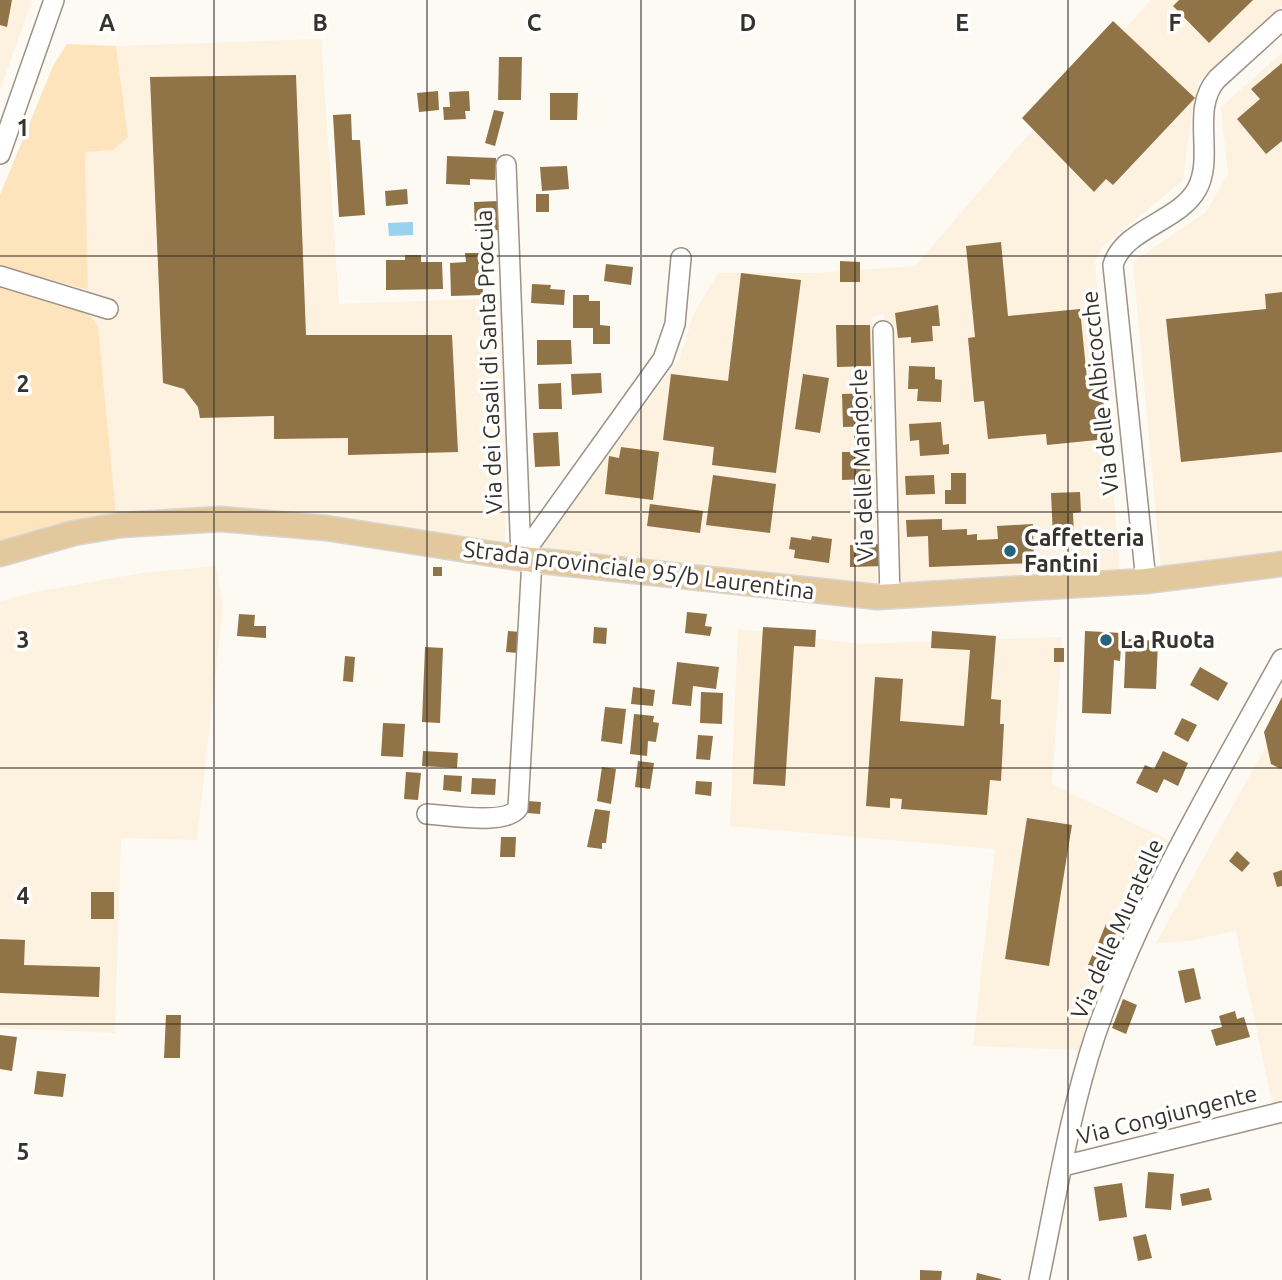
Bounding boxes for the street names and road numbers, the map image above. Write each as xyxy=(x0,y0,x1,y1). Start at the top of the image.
street label: Via dei Casali di Santa Procula xyxy=(471,209,506,515)
street label: Via delle Albicocche xyxy=(1076,290,1123,497)
street label: Via delle Mandorle xyxy=(846,368,877,562)
street label: Strada provinciale 95/b Laurentina xyxy=(462,536,816,603)
street label: Via delle Muratelle xyxy=(1066,835,1167,1023)
street label: Via Congiungente xyxy=(1074,1080,1259,1149)

